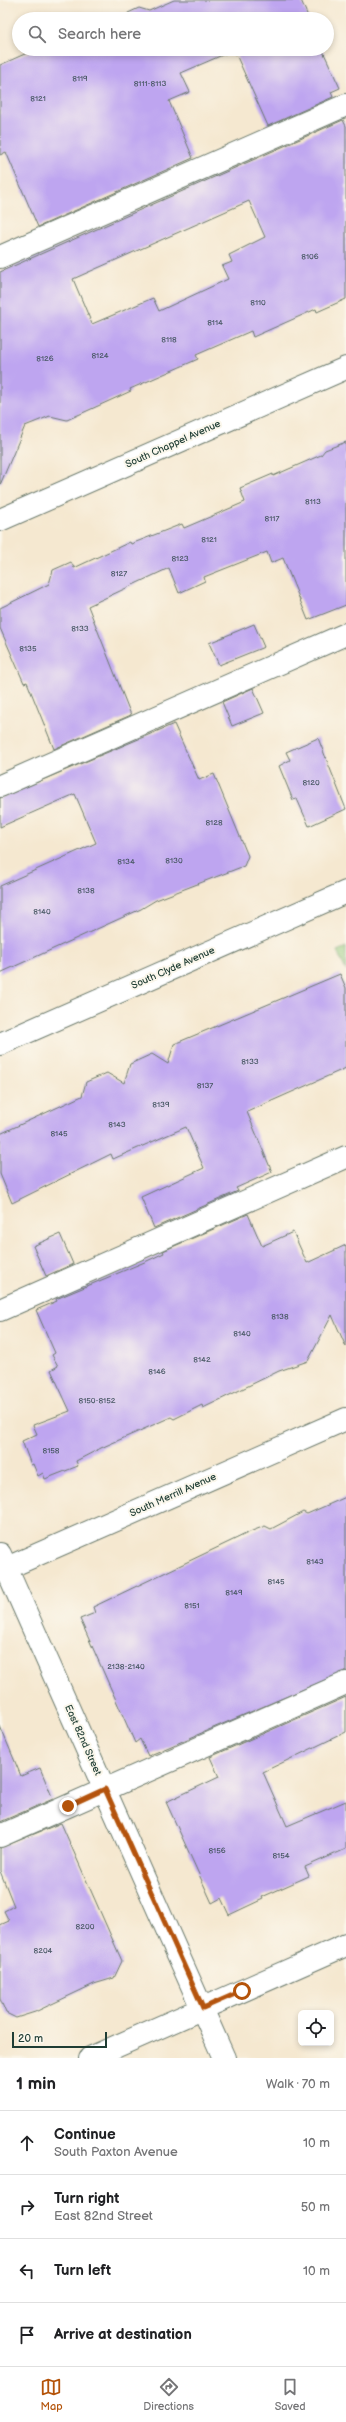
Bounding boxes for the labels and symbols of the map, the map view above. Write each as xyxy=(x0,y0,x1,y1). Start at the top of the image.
house number: 8119 xyxy=(72,74,88,83)
house number: 8111-8113 xyxy=(134,79,166,88)
house number: 8121 xyxy=(30,94,46,103)
house number: 8106 xyxy=(301,252,319,261)
house number: 8110 xyxy=(250,298,266,307)
house number: 8114 xyxy=(207,318,223,327)
house number: 8118 xyxy=(161,335,177,344)
house number: 8124 xyxy=(91,351,109,360)
house number: 8126 xyxy=(36,354,54,363)
street label: South Chappel Avenue xyxy=(124,418,222,470)
house number: 8113 xyxy=(305,497,321,506)
house number: 8117 xyxy=(265,514,279,523)
house number: 8121 xyxy=(201,535,217,544)
house number: 8123 xyxy=(171,554,189,563)
house number: 8127 xyxy=(111,569,127,578)
house number: 8133 xyxy=(71,624,89,633)
house number: 8135 xyxy=(19,644,37,653)
house number: 8120 xyxy=(302,778,320,787)
house number: 8128 xyxy=(205,818,223,827)
house number: 8130 xyxy=(165,856,183,865)
house number: 8134 xyxy=(117,857,135,866)
house number: 8138 xyxy=(77,886,95,895)
house number: 8140 xyxy=(33,907,51,916)
street label: South Clyde Avenue xyxy=(129,944,217,992)
house number: 8133 xyxy=(241,1057,259,1066)
house number: 8137 xyxy=(197,1081,213,1090)
house number: 8139 xyxy=(152,1100,170,1109)
house number: 8143 xyxy=(108,1120,126,1129)
house number: 8145 xyxy=(50,1129,68,1138)
house number: 8138 xyxy=(271,1312,289,1321)
house number: 8140 xyxy=(233,1329,251,1338)
house number: 8142 xyxy=(193,1355,211,1364)
house number: 8146 xyxy=(148,1367,166,1376)
house number: 8150-8152 xyxy=(78,1396,116,1405)
house number: 8158 xyxy=(42,1446,60,1455)
street label: South Merrill Avenue xyxy=(128,1471,218,1519)
house number: 8143 xyxy=(306,1557,324,1566)
house number: 8145 xyxy=(267,1577,285,1586)
house number: 8149 xyxy=(225,1588,243,1597)
house number: 8151 xyxy=(184,1601,200,1610)
house number: 2138-2140 xyxy=(107,1662,145,1671)
street label: East 82nd Street xyxy=(62,1703,104,1777)
route end xyxy=(59,1797,77,1815)
house number: 8156 xyxy=(208,1846,226,1855)
house number: 8154 xyxy=(272,1851,290,1860)
house number: 8200 xyxy=(76,1922,95,1931)
house number: 8204 xyxy=(34,1946,53,1955)
route start xyxy=(233,1982,251,2000)
scale bar xyxy=(12,2030,107,2049)

